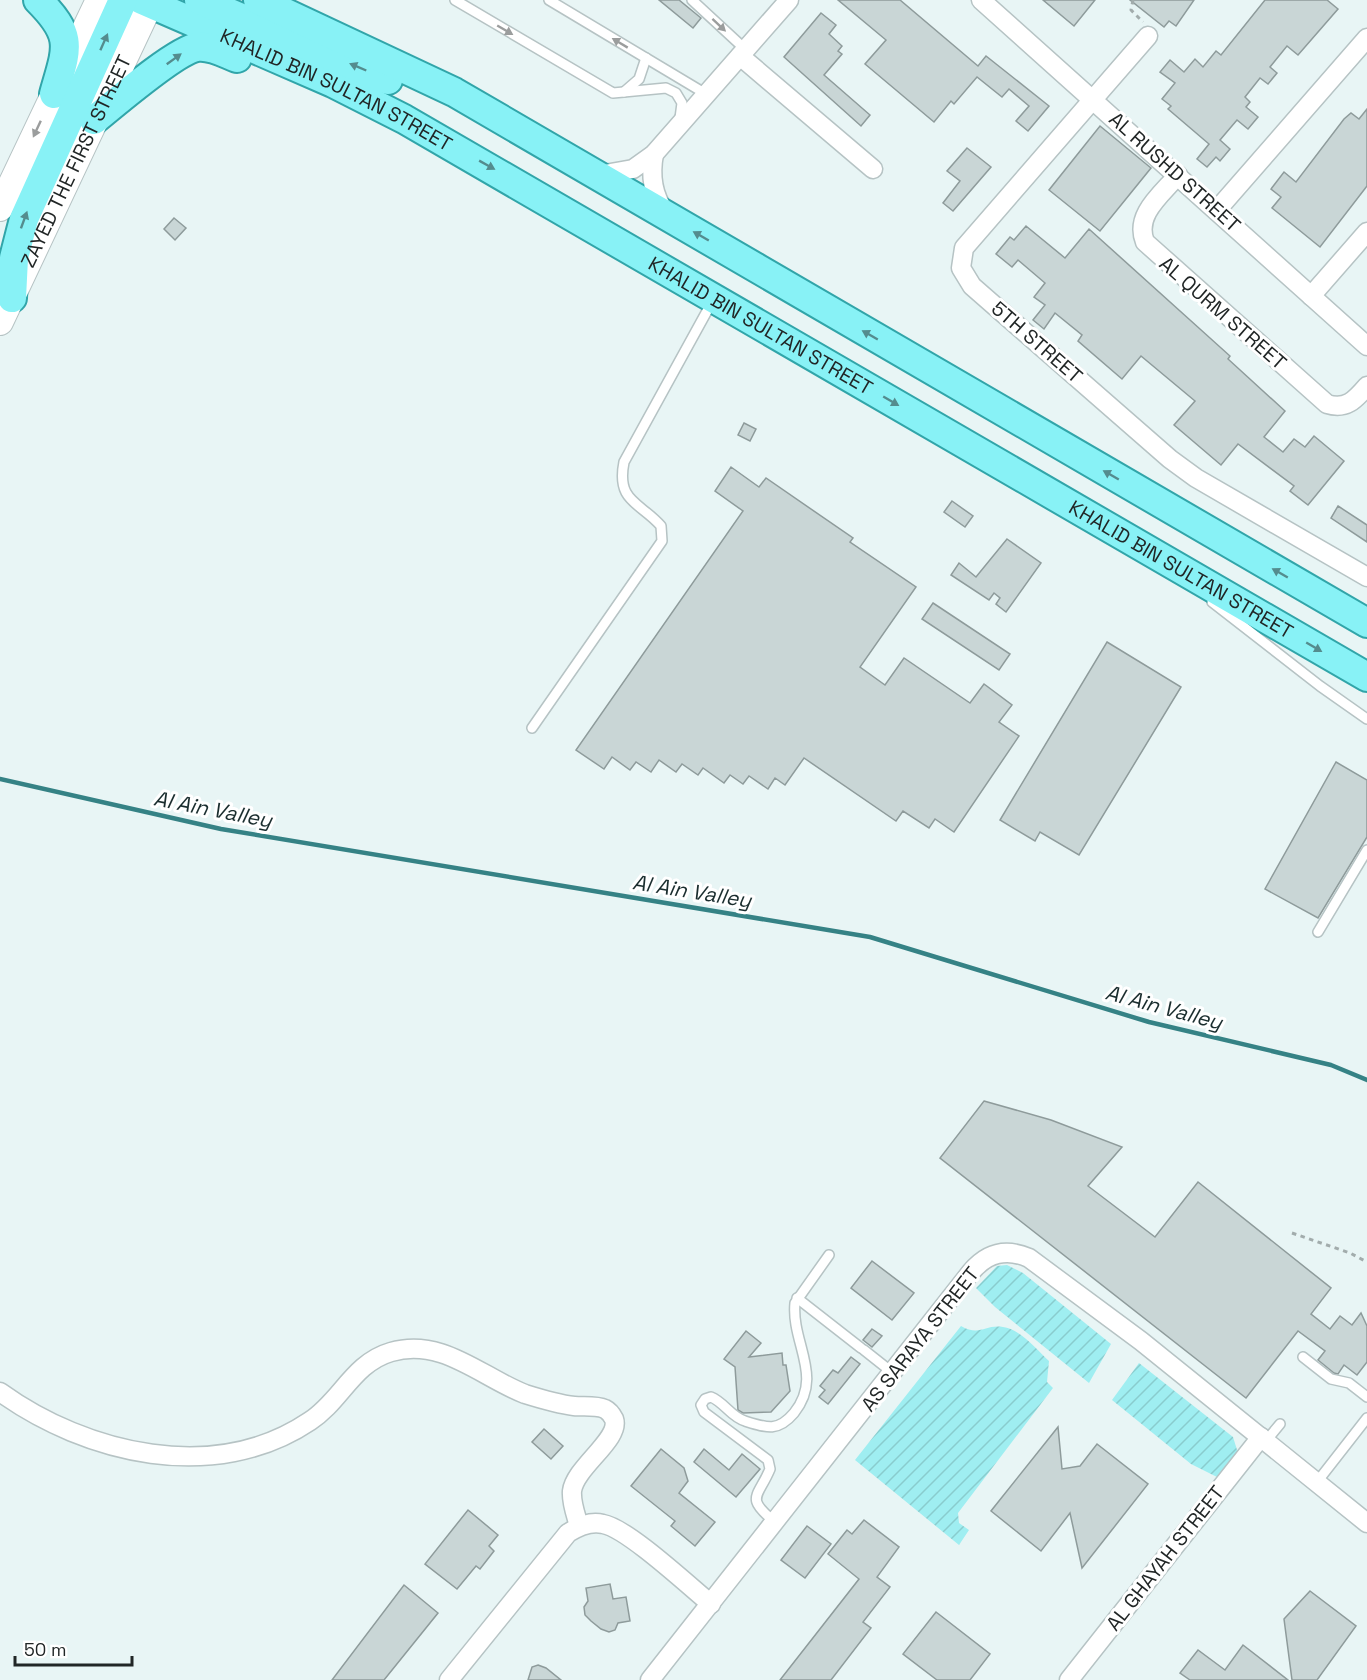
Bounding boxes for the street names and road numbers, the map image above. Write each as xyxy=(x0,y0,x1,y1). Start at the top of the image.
street label: KHALID BIN SULTAN STREET xyxy=(216,23,457,157)
street label: ZAYED THE FIRST STREET xyxy=(15,50,137,271)
street label: AL RUSHD STREET xyxy=(1104,106,1246,238)
street label: KHALID BIN SULTAN STREET xyxy=(644,250,878,401)
street label: AL QURM STREET xyxy=(1154,251,1292,376)
street label: 5TH STREET xyxy=(986,295,1088,389)
street label: KHALID BIN SULTAN STREET xyxy=(1064,494,1298,645)
street label: AS SARAYA STREET xyxy=(855,1261,985,1417)
street label: AL GHAYAH STREET xyxy=(1100,1480,1230,1636)

